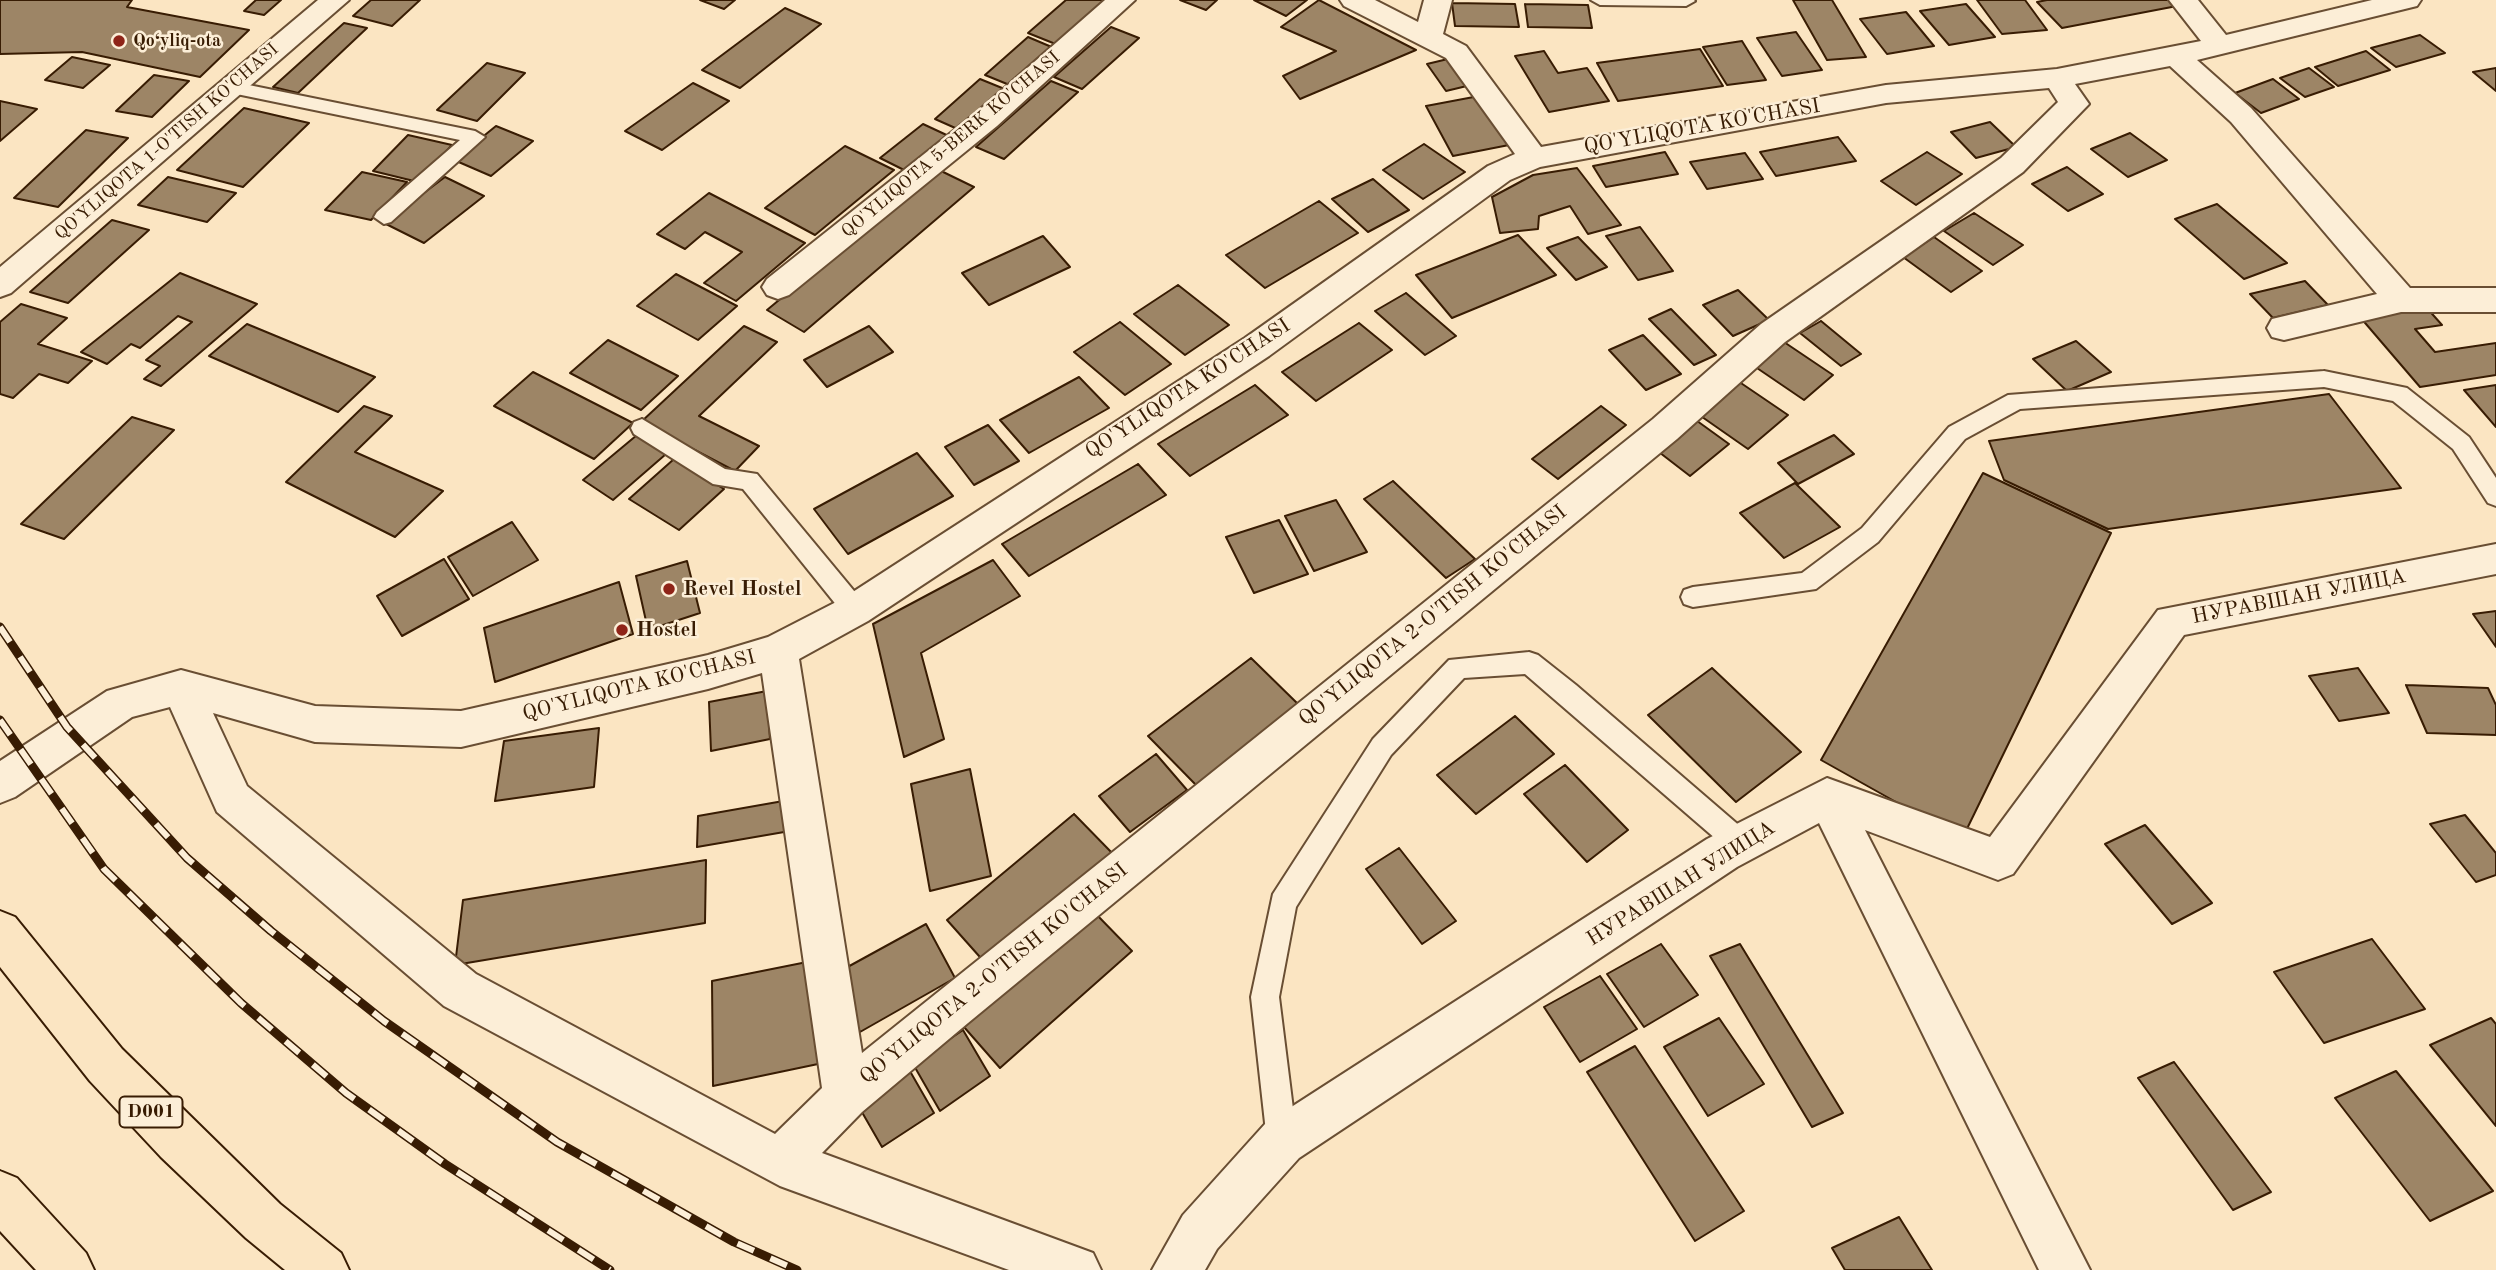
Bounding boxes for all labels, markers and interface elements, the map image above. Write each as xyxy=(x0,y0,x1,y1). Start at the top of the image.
place label: Qo‘yliq-ota xyxy=(133,30,221,52)
marker: Qo‘yliq-ota xyxy=(111,33,127,49)
street label: QO'YLIQOTA 1-O'TISH KO'CHASI xyxy=(51,39,283,245)
street label: QO'YLIQOTA 5-BERK KO'CHASI xyxy=(837,47,1065,243)
street label: QO'YLIQOTA KO'CHASI xyxy=(1582,94,1822,160)
street label: QO'YLIQOTA KO'CHASI xyxy=(1081,313,1295,465)
street label: QO'YLIQOTA 2-O'TISH KO'CHASI xyxy=(1294,500,1572,732)
street label: НУРАВШАН УЛИЦА xyxy=(2190,564,2408,630)
place label: Revel Hostel xyxy=(683,576,801,602)
marker: Revel Hostel xyxy=(661,581,677,597)
place label: Hostel xyxy=(636,617,697,643)
marker: Hostel xyxy=(614,622,630,638)
street label: QO'YLIQOTA KO'CHASI xyxy=(520,645,758,727)
street label: НУРАВШАН УЛИЦА xyxy=(1582,816,1780,952)
street label: QO'YLIQOTA 2-O'TISH KO'CHASI xyxy=(855,858,1133,1090)
road number: D001 xyxy=(120,1096,182,1128)

